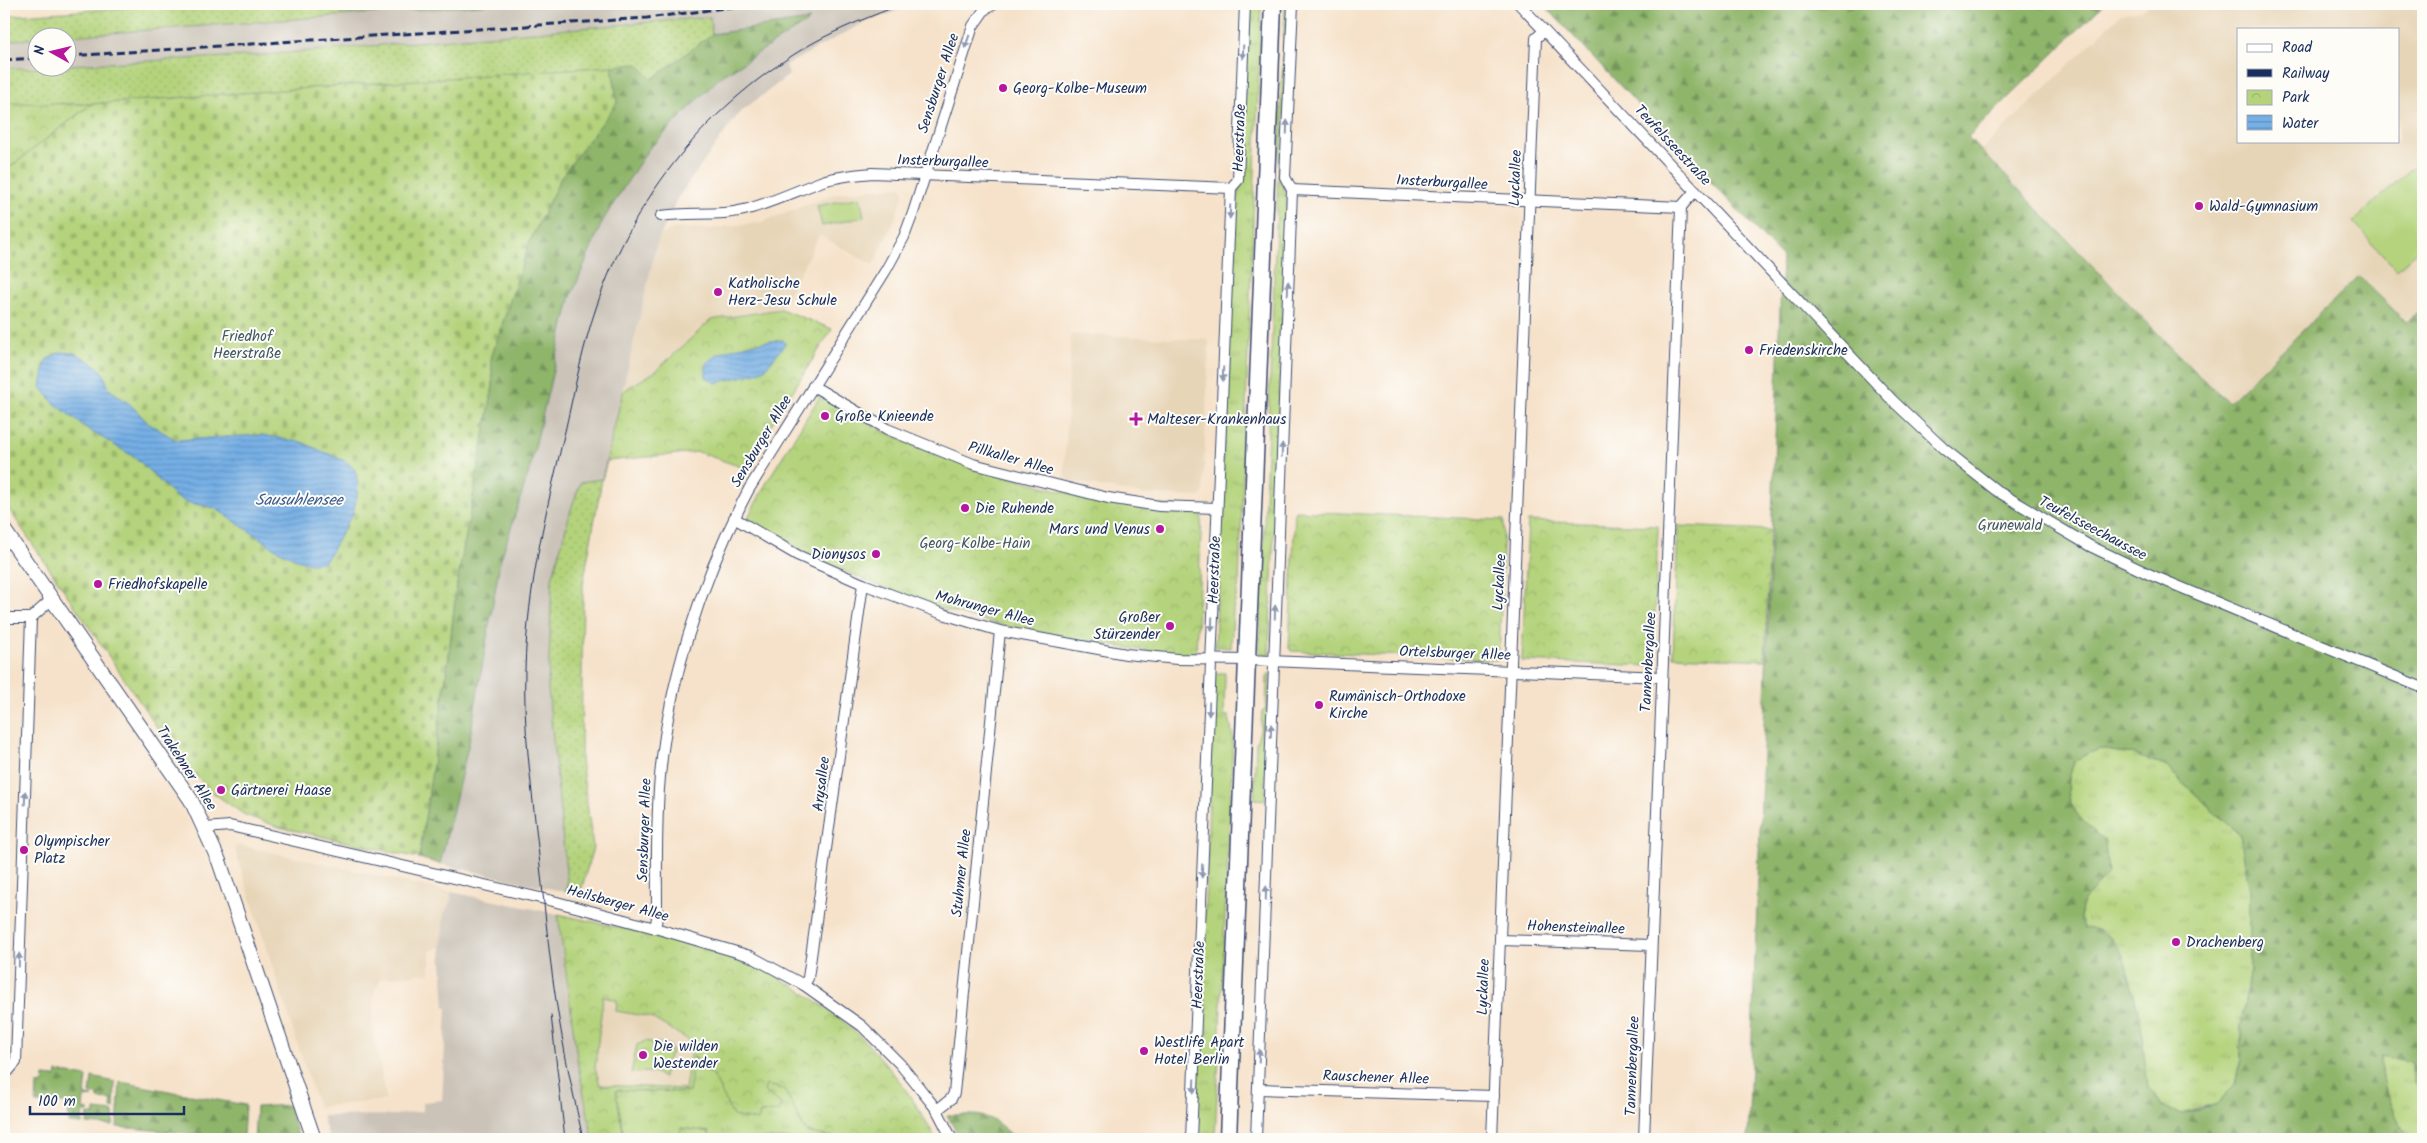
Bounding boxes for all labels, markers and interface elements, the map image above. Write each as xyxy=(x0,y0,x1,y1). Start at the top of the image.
north arrow xyxy=(28,28,78,78)
legend xyxy=(2237,28,2400,142)
street label: Sensburger Allee xyxy=(911,30,967,136)
one-way arrow xyxy=(963,35,971,50)
text: Road xyxy=(2282,36,2313,60)
text: N xyxy=(29,44,52,56)
one-way arrow xyxy=(1239,45,1247,61)
text: Railway xyxy=(2282,62,2330,86)
place label: Georg-Kolbe-Museum xyxy=(1013,77,1147,101)
marker: Georg-Kolbe-Museum xyxy=(997,82,1009,94)
text: Park xyxy=(2282,86,2310,110)
street label: Teufelsseestraße xyxy=(1628,99,1717,192)
street label: Heerstraße xyxy=(1227,103,1253,173)
text: Water xyxy=(2282,112,2319,136)
one-way arrow xyxy=(1284,118,1292,134)
street label: Insterburgallee xyxy=(897,148,989,176)
street label: Lyckallee xyxy=(1503,149,1529,207)
street label: Insterburgallee xyxy=(1396,169,1489,197)
place label: Wald-Gymnasium xyxy=(2209,195,2318,219)
marker: Wald-Gymnasium xyxy=(2193,200,2205,212)
one-way arrow xyxy=(1225,204,1233,220)
place label: Katholische Herz-Jesu Schule xyxy=(728,272,837,313)
one-way arrow xyxy=(1284,279,1292,295)
marker: Katholische Herz-Jesu Schule xyxy=(712,286,724,298)
park label: Friedhof Heerstraße xyxy=(213,325,281,366)
place label: Friedenskirche xyxy=(1759,339,1848,363)
marker: Friedenskirche xyxy=(1743,344,1755,356)
one-way arrow xyxy=(1218,367,1226,383)
street label: Sensburger Allee xyxy=(725,391,799,492)
place label: Große Knieende xyxy=(835,405,934,429)
place label: Malteser-Krankenhaus xyxy=(1147,408,1287,432)
marker: Große Knieende xyxy=(819,410,831,422)
marker: Malteser-Krankenhaus xyxy=(1129,412,1143,426)
street label: Pillkaller Allee xyxy=(965,435,1057,483)
one-way arrow xyxy=(1278,442,1286,458)
water label: Sausuhlensee xyxy=(255,488,345,513)
street label: Teufelsseechaussee xyxy=(2034,490,2151,568)
place label: Die Ruhende xyxy=(975,497,1054,521)
marker: Die Ruhende xyxy=(959,502,971,514)
park label: Grunewald xyxy=(1978,514,2043,538)
place label: Mars und Venus xyxy=(1049,518,1151,542)
marker: Mars und Venus xyxy=(1154,523,1166,535)
park label: Georg-Kolbe-Hain xyxy=(919,532,1031,556)
street label: Heerstraße xyxy=(1202,535,1228,605)
place label: Dionysos xyxy=(811,543,867,567)
marker: Dionysos xyxy=(870,548,882,560)
street label: Lyckallee xyxy=(1487,553,1513,611)
place label: Friedhofskapelle xyxy=(108,573,208,597)
marker: Friedhofskapelle xyxy=(92,578,104,590)
street label: Mohrunger Allee xyxy=(933,584,1037,634)
one-way arrow xyxy=(1272,604,1280,620)
place label: Großer Stürzender xyxy=(1094,606,1161,647)
street label: Tannenbergallee xyxy=(1634,611,1664,713)
one-way arrow xyxy=(1208,617,1216,633)
marker: Großer Stürzender xyxy=(1164,620,1176,632)
street label: Ortelsburger Allee xyxy=(1399,640,1511,668)
place label: Rumänisch-Orthodoxe Kirche xyxy=(1329,685,1466,726)
marker: Rumänisch-Orthodoxe Kirche xyxy=(1313,699,1325,711)
one-way arrow xyxy=(1204,701,1212,717)
street label: Trakehner Allee xyxy=(150,721,223,816)
one-way arrow xyxy=(1268,723,1276,739)
street label: Arysallee xyxy=(807,755,837,813)
street label: Sensburger Allee xyxy=(631,777,659,882)
place label: Gärtnerei Haase xyxy=(231,779,332,803)
marker: Gärtnerei Haase xyxy=(215,784,227,796)
one-way arrow xyxy=(21,790,29,806)
street label: Stuhmer Allee xyxy=(945,828,979,918)
place label: Olympischer Platz xyxy=(34,830,110,871)
marker: Olympischer Platz xyxy=(18,844,30,856)
one-way arrow xyxy=(1198,863,1206,879)
street label: Heilsberger Allee xyxy=(564,879,672,929)
one-way arrow xyxy=(1262,885,1270,901)
street label: Hohensteinallee xyxy=(1527,914,1626,942)
place label: Drachenberg xyxy=(2186,931,2264,955)
marker: Drachenberg xyxy=(2170,936,2182,948)
street label: Heerstraße xyxy=(1186,940,1212,1010)
one-way arrow xyxy=(16,952,24,968)
street label: Lyckallee xyxy=(1471,958,1497,1016)
street label: Tannenbergallee xyxy=(1619,1015,1647,1117)
place label: Westlife Apart Hotel Berlin xyxy=(1154,1031,1245,1072)
place label: Die wilden Westender xyxy=(653,1035,719,1076)
marker: Westlife Apart Hotel Berlin xyxy=(1138,1045,1150,1057)
one-way arrow xyxy=(1256,1047,1264,1063)
marker: Die wilden Westender xyxy=(637,1049,649,1061)
street label: Rauschener Allee xyxy=(1322,1064,1430,1092)
one-way arrow xyxy=(1189,1078,1197,1094)
scale bar xyxy=(30,1083,184,1115)
text: 100 m xyxy=(38,1090,76,1114)

